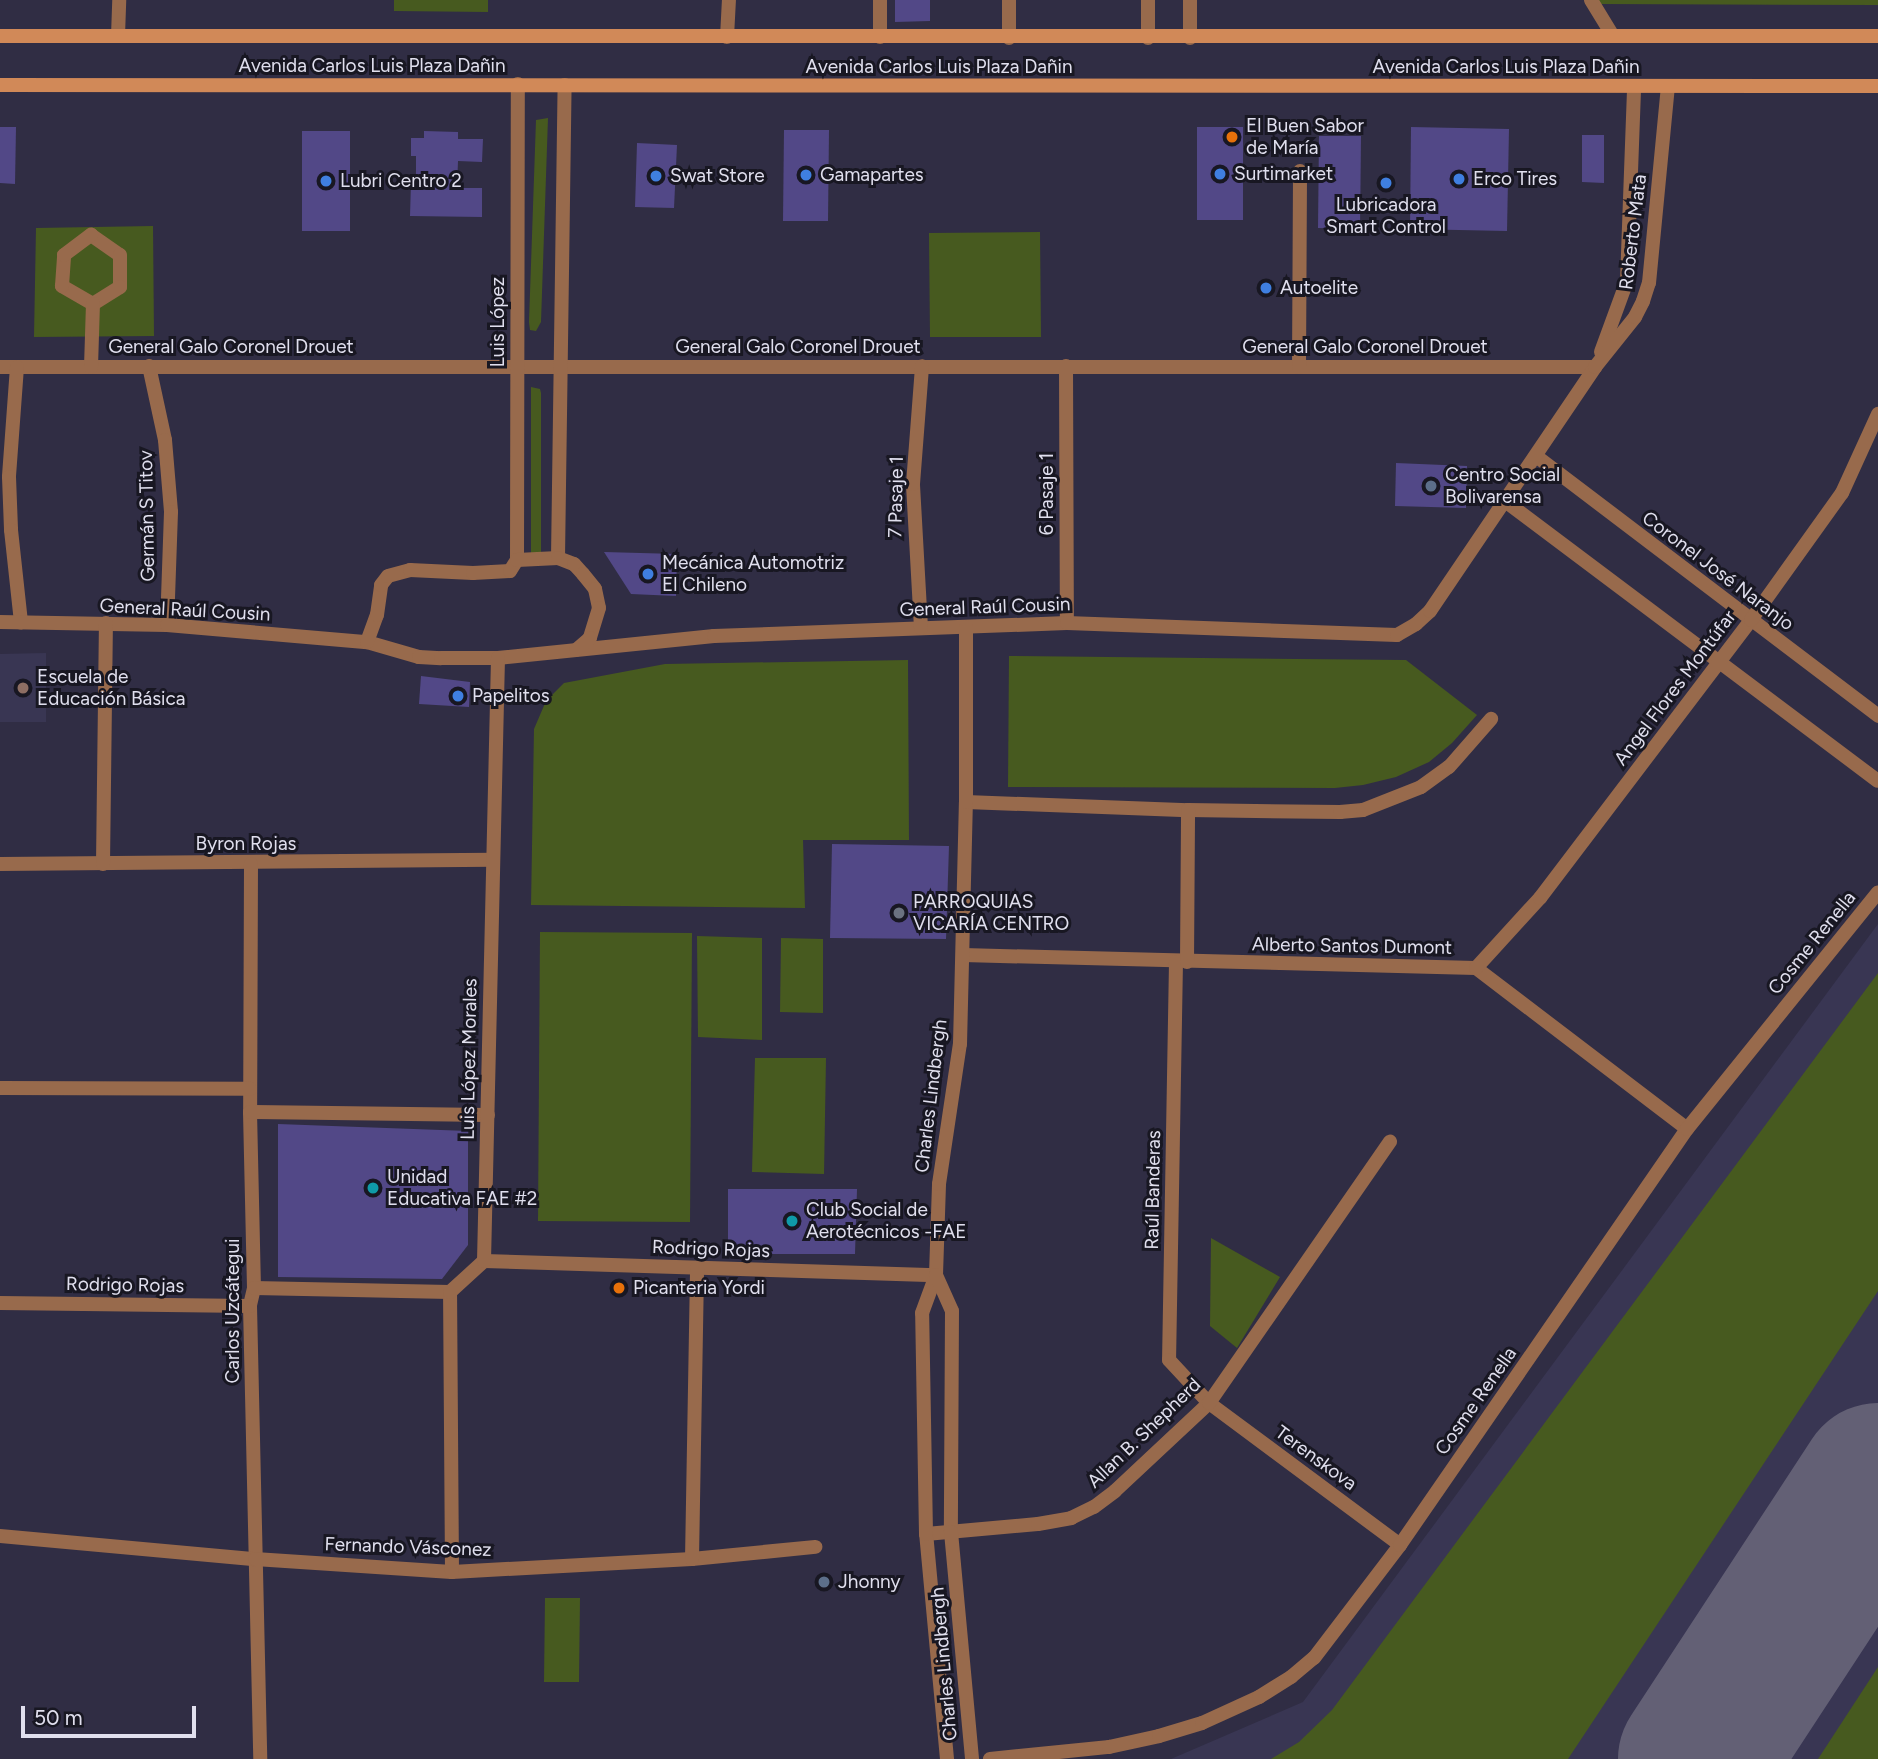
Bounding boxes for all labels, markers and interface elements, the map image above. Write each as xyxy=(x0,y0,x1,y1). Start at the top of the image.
street label: Avenida Carlos Luis Plaza Dañin xyxy=(238,55,506,77)
street label: Avenida Carlos Luis Plaza Dañin xyxy=(805,56,1073,78)
street label: Avenida Carlos Luis Plaza Dañin xyxy=(1372,56,1640,78)
place label: El Buen Sabor de María xyxy=(1246,115,1364,159)
marker: El Buen Sabor de María xyxy=(1224,129,1240,145)
place label: Surtimarket xyxy=(1234,163,1333,185)
place label: Gamapartes xyxy=(820,164,924,186)
place label: Swat Store xyxy=(670,165,765,187)
marker: Surtimarket xyxy=(1212,166,1228,182)
marker: Gamapartes xyxy=(798,167,814,183)
marker: Swat Store xyxy=(648,168,664,184)
place label: Erco Tires xyxy=(1473,168,1557,190)
place label: Lubri Centro 2 xyxy=(340,170,462,192)
marker: Erco Tires xyxy=(1451,171,1467,187)
marker: Lubri Centro 2 xyxy=(318,173,334,189)
street label: Roberto Mata xyxy=(1615,173,1651,291)
marker: Lubricadora Smart Control xyxy=(1378,175,1394,191)
place label: Lubricadora Smart Control xyxy=(1326,194,1446,238)
street label: Luis López xyxy=(487,277,509,367)
place label: Autoelite xyxy=(1280,277,1358,299)
marker: Autoelite xyxy=(1258,280,1274,296)
street label: General Galo Coronel Drouet xyxy=(108,336,354,358)
street label: General Galo Coronel Drouet xyxy=(675,336,921,358)
street label: General Galo Coronel Drouet xyxy=(1242,336,1488,358)
street label: Germán S Titov xyxy=(134,450,160,582)
street label: 6 Pasaje 1 xyxy=(1036,453,1058,535)
street label: 7 Pasaje 1 xyxy=(884,456,908,538)
place label: Centro Social Bolivarensa xyxy=(1445,464,1560,508)
marker: Centro Social Bolivarensa xyxy=(1423,478,1439,494)
street label: Coronel José Naranjo xyxy=(1638,507,1798,635)
place label: Mecánica Automotriz El Chileno xyxy=(662,552,844,596)
marker: Mecánica Automotriz El Chileno xyxy=(640,566,656,582)
street label: General Raúl Cousin xyxy=(899,593,1071,621)
street label: General Raúl Cousin xyxy=(99,594,271,626)
street label: Angel Flores Montúfar xyxy=(1609,606,1741,770)
place label: Escuela de Educación Básica xyxy=(37,666,185,710)
marker: Escuela de Educación Básica xyxy=(15,680,31,696)
place label: Papelitos xyxy=(472,685,550,707)
marker: Papelitos xyxy=(450,688,466,704)
street label: Byron Rojas xyxy=(196,833,296,855)
street label: Cosme Renella xyxy=(1763,887,1861,999)
place label: PARROQUIAS VICARÍA CENTRO xyxy=(913,891,1069,935)
marker: PARROQUIAS VICARÍA CENTRO xyxy=(891,905,907,921)
street label: Alberto Santos Dumont xyxy=(1252,933,1452,959)
street label: Luis López Morales xyxy=(456,978,482,1140)
street label: Charles Lindbergh xyxy=(910,1018,952,1174)
street label: Raúl Banderas xyxy=(1141,1130,1165,1250)
place label: Unidad Educativa FAE #2 xyxy=(387,1166,537,1210)
marker: Unidad Educativa FAE #2 xyxy=(365,1180,381,1196)
place label: Club Social de Aerotécnicos -FAE xyxy=(806,1199,967,1243)
marker: Club Social de Aerotécnicos -FAE xyxy=(784,1213,800,1229)
street label: Rodrigo Rojas xyxy=(651,1236,771,1262)
street label: Carlos Uzcátegui xyxy=(222,1239,244,1383)
street label: Rodrigo Rojas xyxy=(66,1273,184,1297)
place label: Picanteria Yordi xyxy=(633,1277,765,1299)
marker: Picanteria Yordi xyxy=(611,1280,627,1296)
street label: Cosme Renella xyxy=(1430,1343,1522,1459)
street label: Allan B. Shepherd xyxy=(1083,1373,1205,1493)
street label: Terenskova xyxy=(1271,1421,1361,1495)
street label: Fernando Vásconez xyxy=(324,1533,492,1561)
place label: Jhonny xyxy=(838,1571,900,1593)
marker: Jhonny xyxy=(816,1574,832,1590)
street label: Charles Lindbergh xyxy=(926,1586,962,1742)
scale bar xyxy=(24,1692,200,1736)
text: 50 m xyxy=(34,1705,83,1730)

